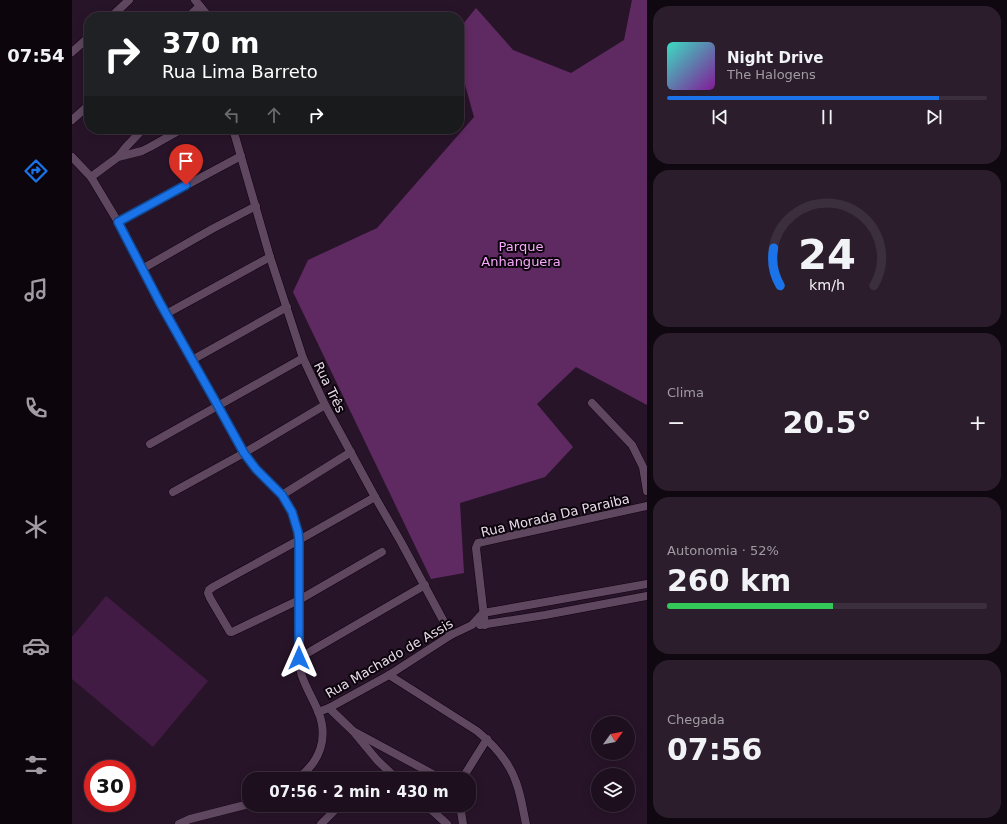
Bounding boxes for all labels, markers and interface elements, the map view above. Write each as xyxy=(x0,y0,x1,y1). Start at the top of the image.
text: 370 m xyxy=(162,27,259,60)
icon: right xyxy=(96,28,148,80)
text: 07:54 xyxy=(7,45,65,66)
text: Night Drive xyxy=(727,49,823,67)
text: Rua Lima Barreto xyxy=(162,61,318,82)
text: The Halogens xyxy=(727,67,816,82)
icon: left xyxy=(221,104,243,126)
icon: ahead xyxy=(263,104,285,126)
icon: right xyxy=(305,104,327,126)
icon: previous xyxy=(709,106,731,128)
icon: pause xyxy=(816,106,838,128)
icon: next xyxy=(923,106,945,128)
pin xyxy=(169,144,203,185)
icon: arrive xyxy=(175,150,197,172)
icon: directions xyxy=(22,157,50,185)
text: 24 xyxy=(798,230,856,279)
park label: Parque Anhanguera xyxy=(481,239,561,269)
icon: music xyxy=(22,276,50,304)
text: km/h xyxy=(809,277,845,293)
street label: Rua Três xyxy=(311,359,348,415)
text: Clima xyxy=(667,385,704,400)
icon: phone xyxy=(22,394,50,422)
text: 20.5° xyxy=(782,405,872,440)
text: − xyxy=(667,410,685,435)
text: + xyxy=(969,410,987,435)
street label: Rua Morada Da Paraiba xyxy=(479,491,631,540)
icon: climate xyxy=(22,513,50,541)
text: Autonomia · 52% xyxy=(667,543,779,558)
text: 260 km xyxy=(667,563,791,598)
street label: Rua Machado de Assis xyxy=(323,616,456,701)
icon: car xyxy=(22,632,50,660)
position arrow xyxy=(278,637,320,679)
text: Chegada xyxy=(667,712,725,727)
north arrow xyxy=(591,716,635,760)
map controls xyxy=(591,716,635,812)
text: 07:56 xyxy=(667,732,763,767)
icon: filters xyxy=(22,751,50,779)
speed limit sign: 30 xyxy=(84,760,136,812)
button: layers xyxy=(591,768,635,812)
text: 07:56 · 2 min · 430 m xyxy=(269,783,449,801)

